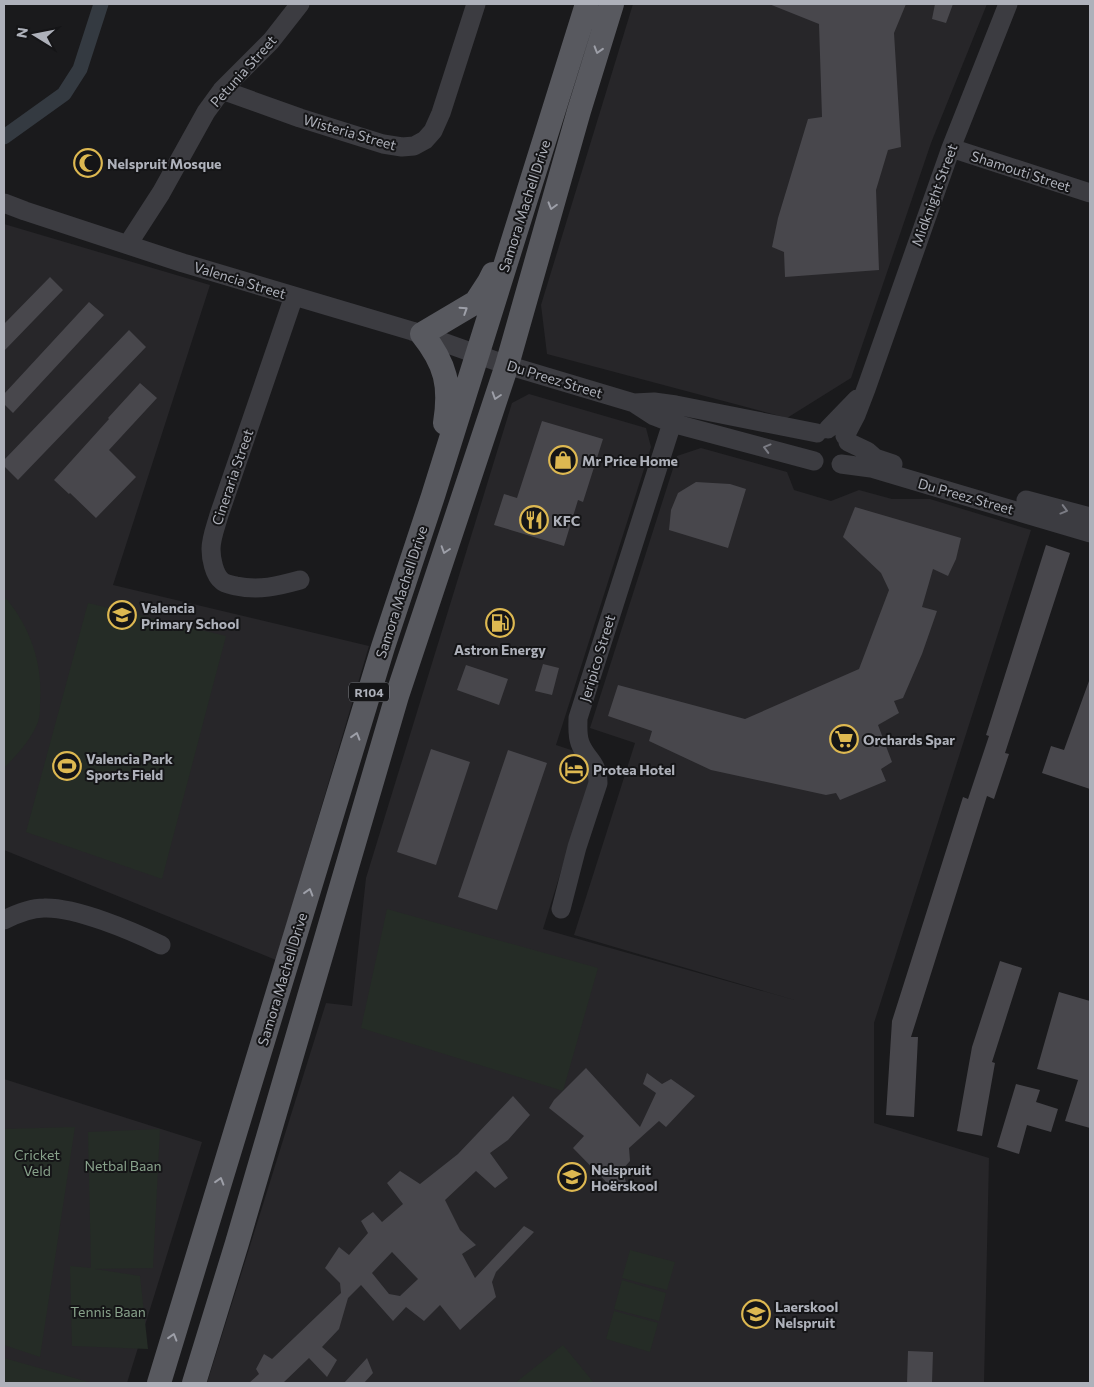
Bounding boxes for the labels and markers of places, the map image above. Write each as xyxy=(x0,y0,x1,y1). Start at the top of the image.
mosque icon: Nelspruit Mosque xyxy=(73,148,103,178)
place label: Nelspruit Mosque xyxy=(107,155,222,172)
shop icon: Mr Price Home xyxy=(548,445,578,475)
place label: Mr Price Home xyxy=(582,452,678,469)
restaurant icon: KFC xyxy=(519,505,549,535)
place label: KFC xyxy=(553,512,580,529)
place label: Valencia Primary School xyxy=(141,599,239,632)
school or university icon: Valencia Primary School xyxy=(107,600,137,630)
fuel station icon: Astron Energy xyxy=(485,608,515,638)
place label: Astron Energy xyxy=(454,641,546,658)
supermarket icon: Orchards Spar xyxy=(829,724,859,754)
place label: Orchards Spar xyxy=(863,731,955,748)
place label: Valencia Park Sports Field xyxy=(86,750,173,783)
sports icon: Valencia Park Sports Field xyxy=(52,751,82,781)
hotel icon: Protea Hotel xyxy=(559,754,589,784)
place label: Protea Hotel xyxy=(593,761,675,778)
place label: Nelspruit Hoërskool xyxy=(591,1161,658,1194)
school or university icon: Nelspruit Hoërskool xyxy=(557,1162,587,1192)
place label: Laerskool Nelspruit xyxy=(775,1298,838,1331)
school or university icon: Laerskool Nelspruit xyxy=(741,1299,771,1329)

